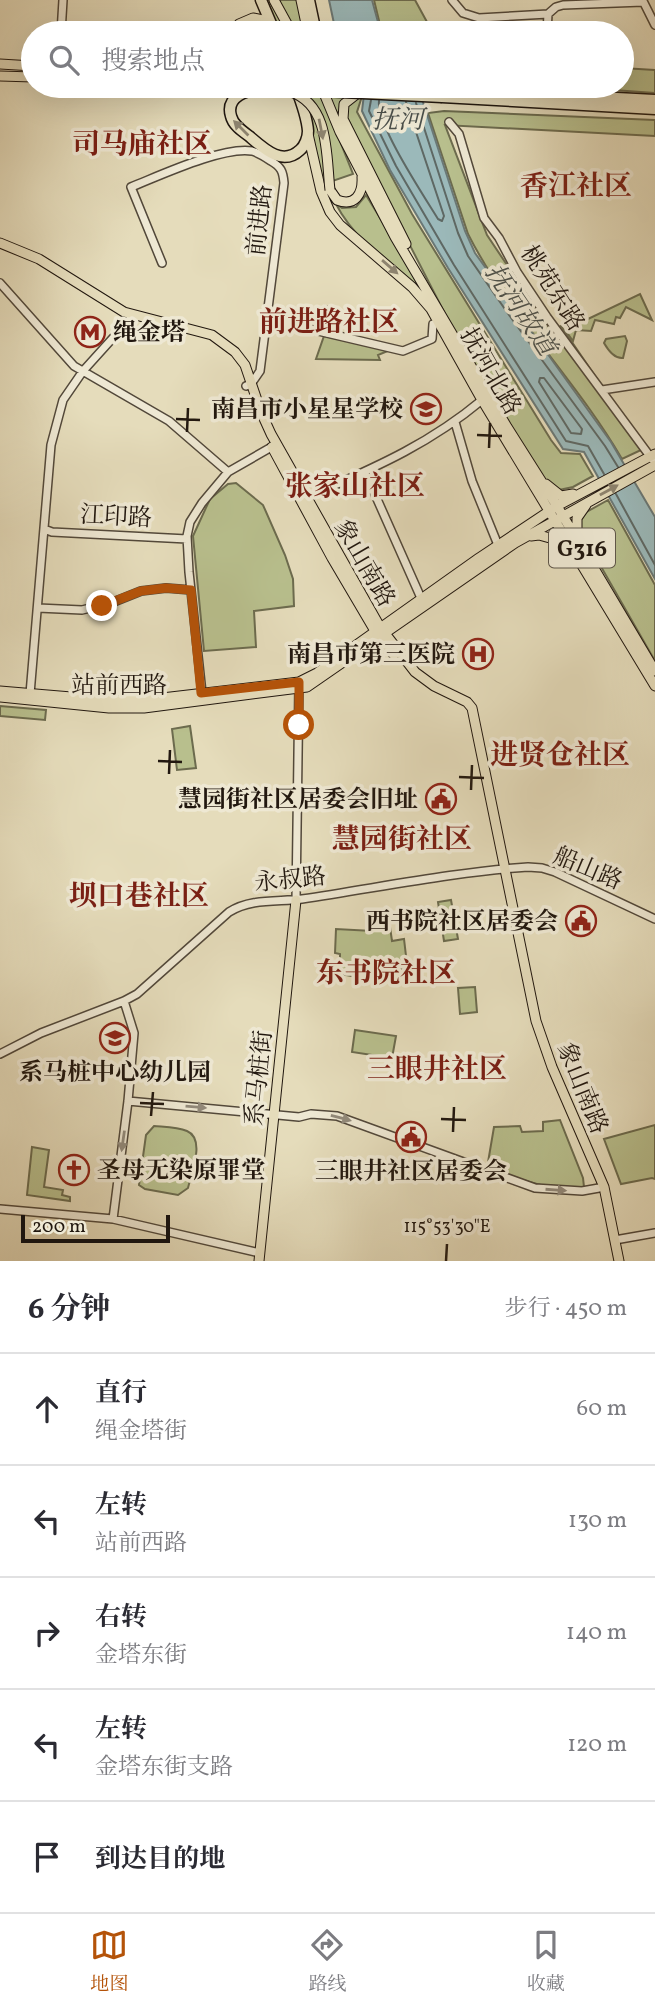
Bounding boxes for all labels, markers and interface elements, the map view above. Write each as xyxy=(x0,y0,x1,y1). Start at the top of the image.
search box xyxy=(21,21,634,98)
icon: search xyxy=(45,41,83,79)
text: 搜索地点 xyxy=(101,44,205,80)
water label: 抚河 xyxy=(372,103,428,139)
one-way arrow xyxy=(316,118,327,140)
one-way arrow xyxy=(233,120,250,137)
district label: 司马庙社区 xyxy=(72,126,212,165)
district label: 香江社区 xyxy=(520,168,632,207)
street label: 前进路 xyxy=(240,183,282,258)
street label: 桃苑东路 xyxy=(511,240,592,339)
water label: 抚河故道 xyxy=(475,257,566,367)
one-way arrow xyxy=(381,259,399,275)
district label: 前进路社区 xyxy=(259,304,399,343)
metro station icon: 绳金塔 xyxy=(73,315,107,349)
place label: 绳金塔 xyxy=(113,317,185,351)
street label: 抚河北路 xyxy=(451,322,528,422)
school or university icon: 南昌市小星星学校 xyxy=(409,392,443,426)
place label: 南昌市小星星学校 xyxy=(211,394,403,428)
district label: 张家山社区 xyxy=(285,468,425,507)
one-way arrow xyxy=(599,484,619,496)
street label: 江印路 xyxy=(79,499,153,537)
street label: 象山南路 xyxy=(325,514,402,614)
road number: G316 xyxy=(549,528,615,568)
route end xyxy=(86,590,117,621)
hospital icon: 南昌市第三医院 xyxy=(461,637,495,671)
place label: 南昌市第三医院 xyxy=(287,639,455,673)
street label: 站前西路 xyxy=(71,670,167,704)
route start xyxy=(283,709,314,740)
district label: 进贤仓社区 xyxy=(490,737,630,776)
public building icon: 慧园街社区居委会旧址 xyxy=(424,782,458,816)
place label: 慧园街社区居委会旧址 xyxy=(178,784,418,818)
district label: 慧园街社区 xyxy=(332,821,472,860)
street label: 船山路 xyxy=(547,840,627,900)
street label: 永叔路 xyxy=(253,860,328,902)
district label: 坝口巷社区 xyxy=(69,878,209,917)
public building icon: 西书院社区居委会 xyxy=(564,904,598,938)
place label: 西书院社区居委会 xyxy=(366,906,558,940)
district label: 东书院社区 xyxy=(316,955,456,994)
school or university icon: 系马桩中心幼儿园 xyxy=(98,1021,132,1055)
street label: 系马桩街 xyxy=(238,1029,282,1128)
street label: 象山南路 xyxy=(547,1038,615,1140)
district label: 三眼井社区 xyxy=(367,1051,507,1090)
place label: 系马桩中心幼儿园 xyxy=(19,1057,211,1091)
one-way arrow xyxy=(186,1102,208,1113)
one-way arrow xyxy=(331,1114,352,1124)
public building icon: 三眼井社区居委会 xyxy=(394,1120,428,1154)
one-way arrow xyxy=(117,1130,128,1152)
church icon: 圣母无染原罪堂 xyxy=(57,1153,91,1187)
place label: 圣母无染原罪堂 xyxy=(97,1155,265,1189)
place label: 三眼井社区居委会 xyxy=(315,1156,507,1190)
one-way arrow xyxy=(546,1184,568,1195)
scale bar xyxy=(21,1212,170,1244)
text: 200 m xyxy=(32,1214,86,1240)
text: 115°53'30"E xyxy=(403,1215,491,1240)
text: 6 分钟 xyxy=(28,1289,110,1331)
text: 步行 · 450 m xyxy=(505,1293,627,1325)
text: 直行 xyxy=(95,1376,147,1412)
icon: ahead xyxy=(28,1390,66,1428)
text: 60 m xyxy=(577,1393,627,1425)
text: 绳金塔街 xyxy=(95,1416,187,1448)
text: 左转 xyxy=(95,1488,147,1524)
icon: left xyxy=(28,1502,66,1540)
text: 130 m xyxy=(568,1505,627,1537)
text: 站前西路 xyxy=(95,1528,187,1560)
text: 右转 xyxy=(95,1600,147,1636)
icon: right xyxy=(28,1614,66,1652)
text: 140 m xyxy=(566,1617,627,1649)
text: 金塔东街 xyxy=(95,1640,187,1672)
text: 左转 xyxy=(95,1712,147,1748)
icon: left xyxy=(28,1726,66,1764)
text: 120 m xyxy=(567,1729,627,1761)
text: 金塔东街支路 xyxy=(95,1752,233,1784)
icon: arrive xyxy=(28,1838,66,1876)
text: 到达目的地 xyxy=(95,1842,225,1878)
tab: 地图 xyxy=(90,1926,128,1998)
tab: 路线 xyxy=(308,1926,347,1998)
tab: 收藏 xyxy=(527,1926,565,1998)

